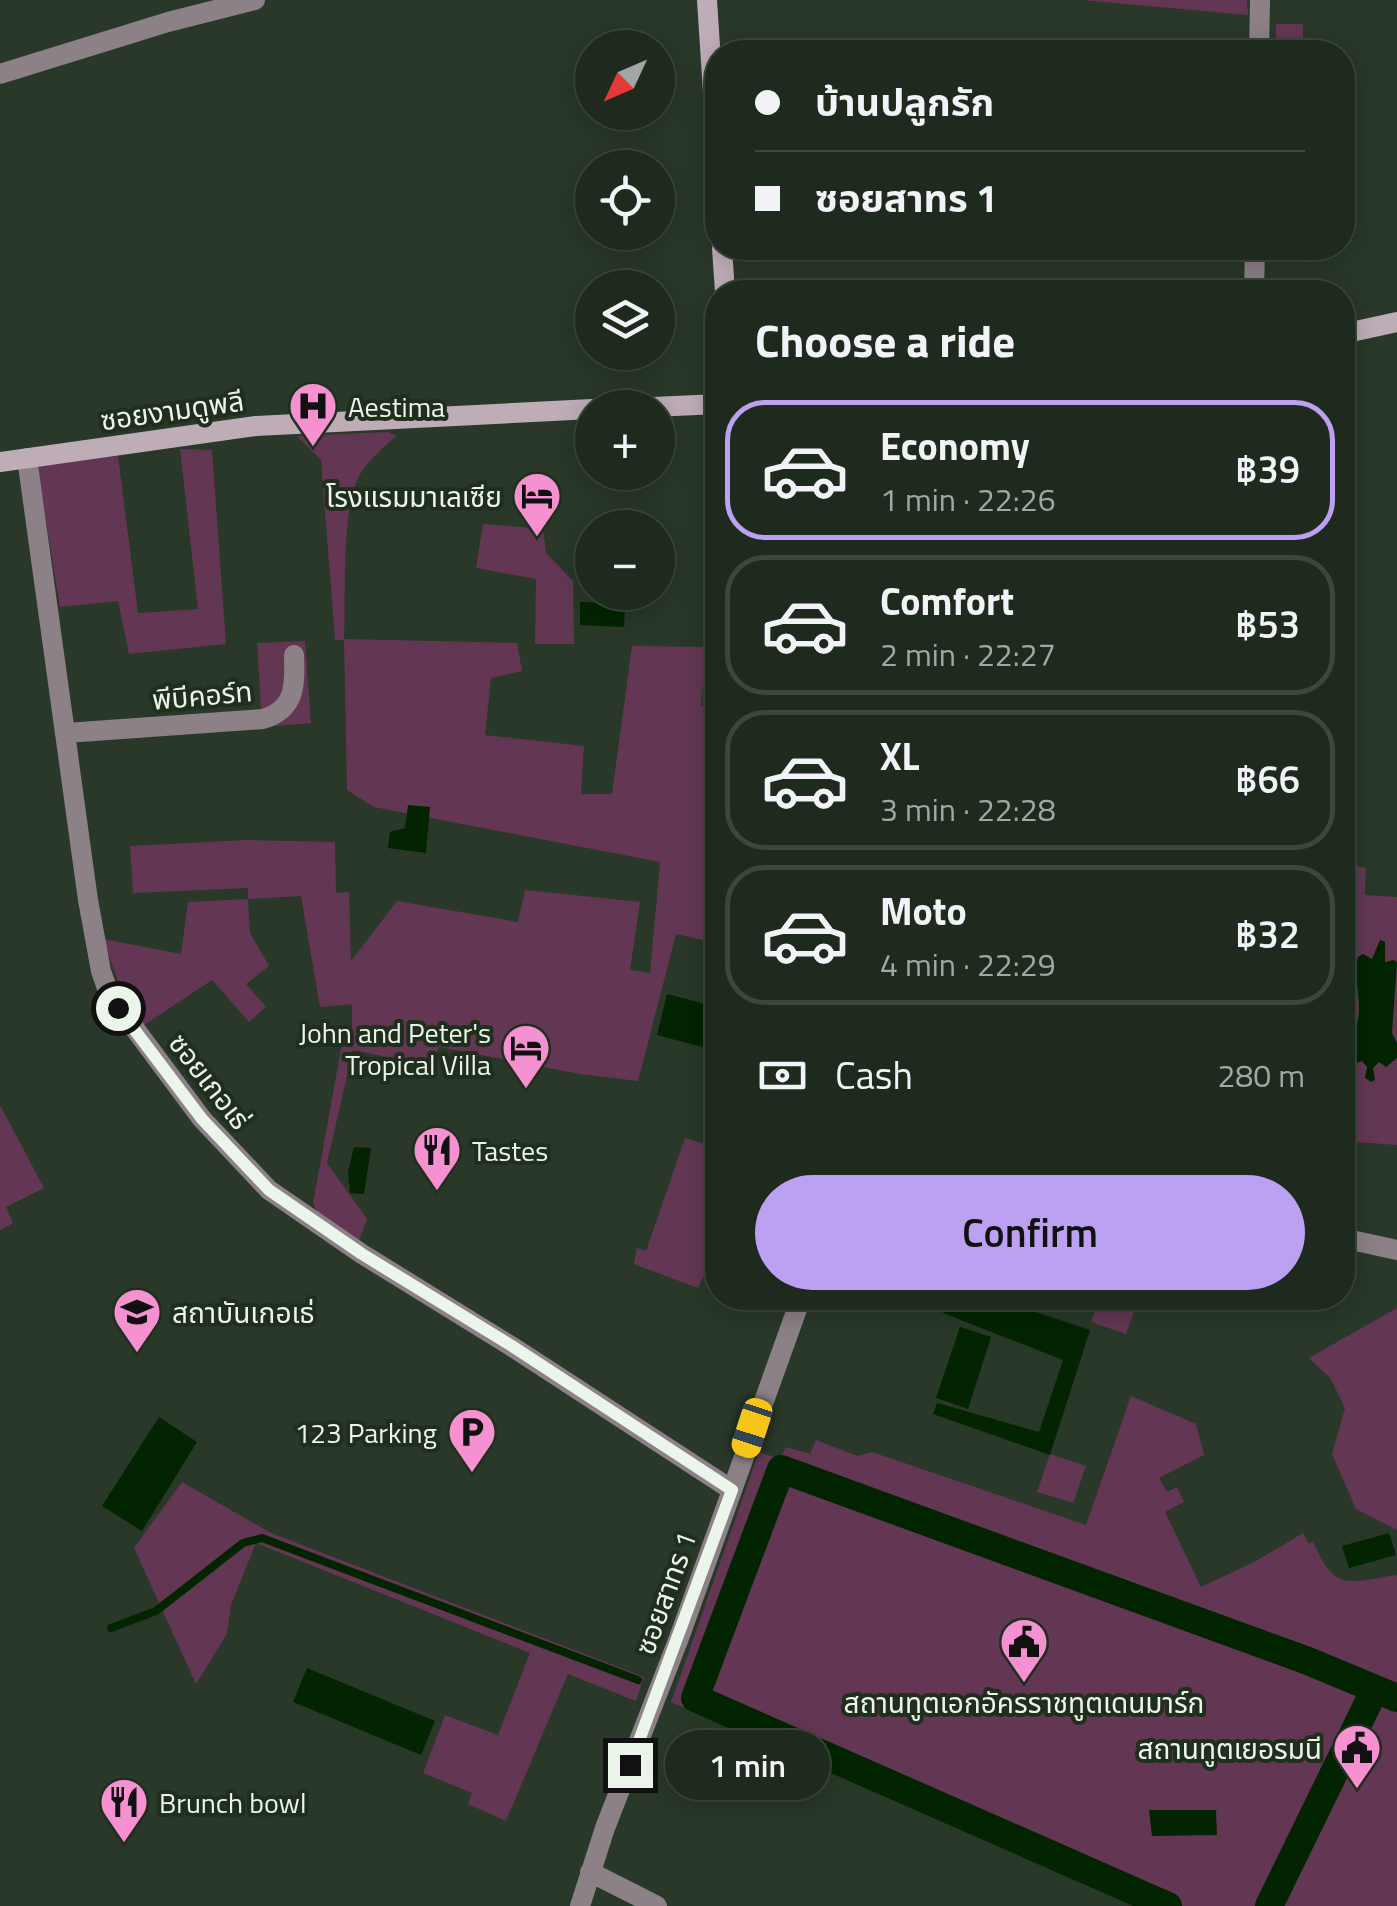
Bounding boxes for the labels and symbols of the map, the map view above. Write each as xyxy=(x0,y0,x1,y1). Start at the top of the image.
north arrow xyxy=(575,30,675,130)
street label: ซอยงามดูพลี xyxy=(97,379,247,441)
hospital icon: Aestima xyxy=(287,380,339,448)
place label: Aestima xyxy=(348,385,445,428)
hotel icon: โรงแรมมาเลเซีย xyxy=(511,470,563,538)
place label: โรงแรมมาเลเซีย xyxy=(326,475,502,518)
street label: พีบีคอร์ท xyxy=(150,669,254,721)
route start xyxy=(96,986,141,1031)
place label: John and Peter's Tropical Villa xyxy=(299,1011,491,1086)
hotel icon: John and Peter's Tropical Villa xyxy=(500,1022,552,1090)
street label: ซอยเกอเธ่ xyxy=(158,1023,262,1139)
restaurant icon: Tastes xyxy=(411,1124,463,1192)
place label: Tastes xyxy=(472,1129,548,1172)
school or university icon: สถาบันเกอเธ่ xyxy=(111,1286,163,1354)
place label: สถาบันเกอเธ่ xyxy=(172,1291,314,1334)
car xyxy=(728,1395,776,1461)
parking icon: 123 Parking xyxy=(446,1406,498,1474)
place label: 123 Parking xyxy=(295,1411,437,1454)
street label: ซอยสาทร 1 xyxy=(623,1525,707,1661)
public building icon: สถานทูตเอกอัครราชทูตเดนมาร์ก xyxy=(998,1616,1050,1684)
place label: สถานทูตเอกอัครราชทูตเดนมาร์ก xyxy=(844,1681,1204,1724)
public building icon: สถานทูตเยอรมนี xyxy=(1331,1722,1383,1790)
place label: สถานทูตเยอรมนี xyxy=(1138,1727,1322,1770)
callout: 1 min xyxy=(665,1730,830,1800)
route end xyxy=(608,1743,653,1788)
restaurant icon: Brunch bowl xyxy=(98,1776,150,1844)
place label: Brunch bowl xyxy=(159,1781,306,1824)

